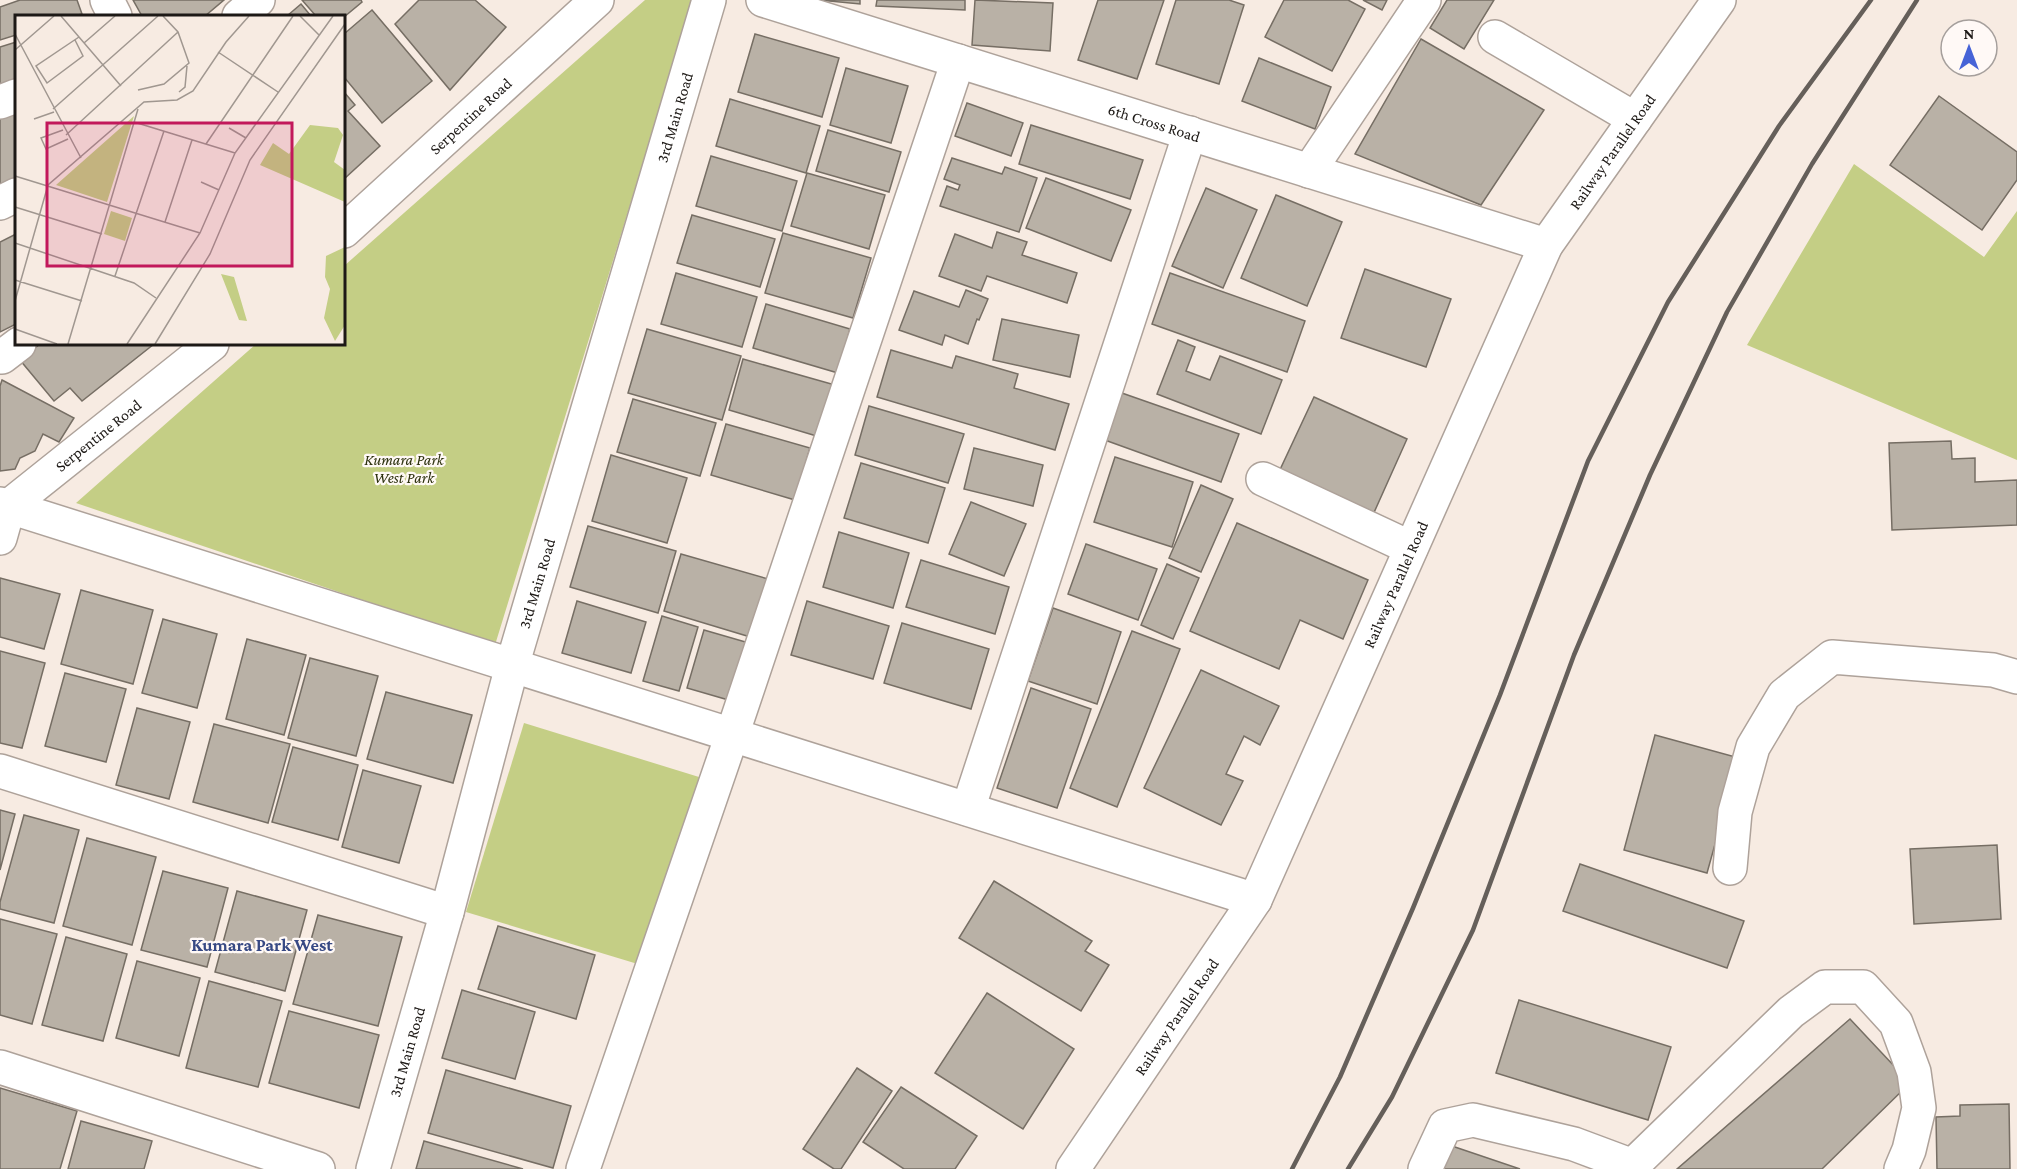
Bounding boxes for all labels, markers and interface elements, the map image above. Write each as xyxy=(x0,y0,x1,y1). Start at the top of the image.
inset map xyxy=(15,15,345,345)
north arrow xyxy=(1939,18,1999,78)
text: N xyxy=(1964,25,1975,42)
street label: 3rd Main Road xyxy=(653,70,696,165)
street label: Serpentine Road xyxy=(426,74,515,157)
street label: Railway Parallel Road xyxy=(1566,90,1659,212)
street label: 6th Cross Road xyxy=(1106,100,1203,145)
street label: Serpentine Road xyxy=(52,395,145,474)
park label: Kumara Park West Park xyxy=(364,451,445,486)
street label: Railway Parallel Road xyxy=(1360,518,1431,651)
street label: 3rd Main Road xyxy=(515,536,558,631)
district label: Kumara Park West xyxy=(191,935,333,955)
street label: Railway Parallel Road xyxy=(1131,955,1222,1078)
street label: 3rd Main Road xyxy=(386,1004,428,1099)

